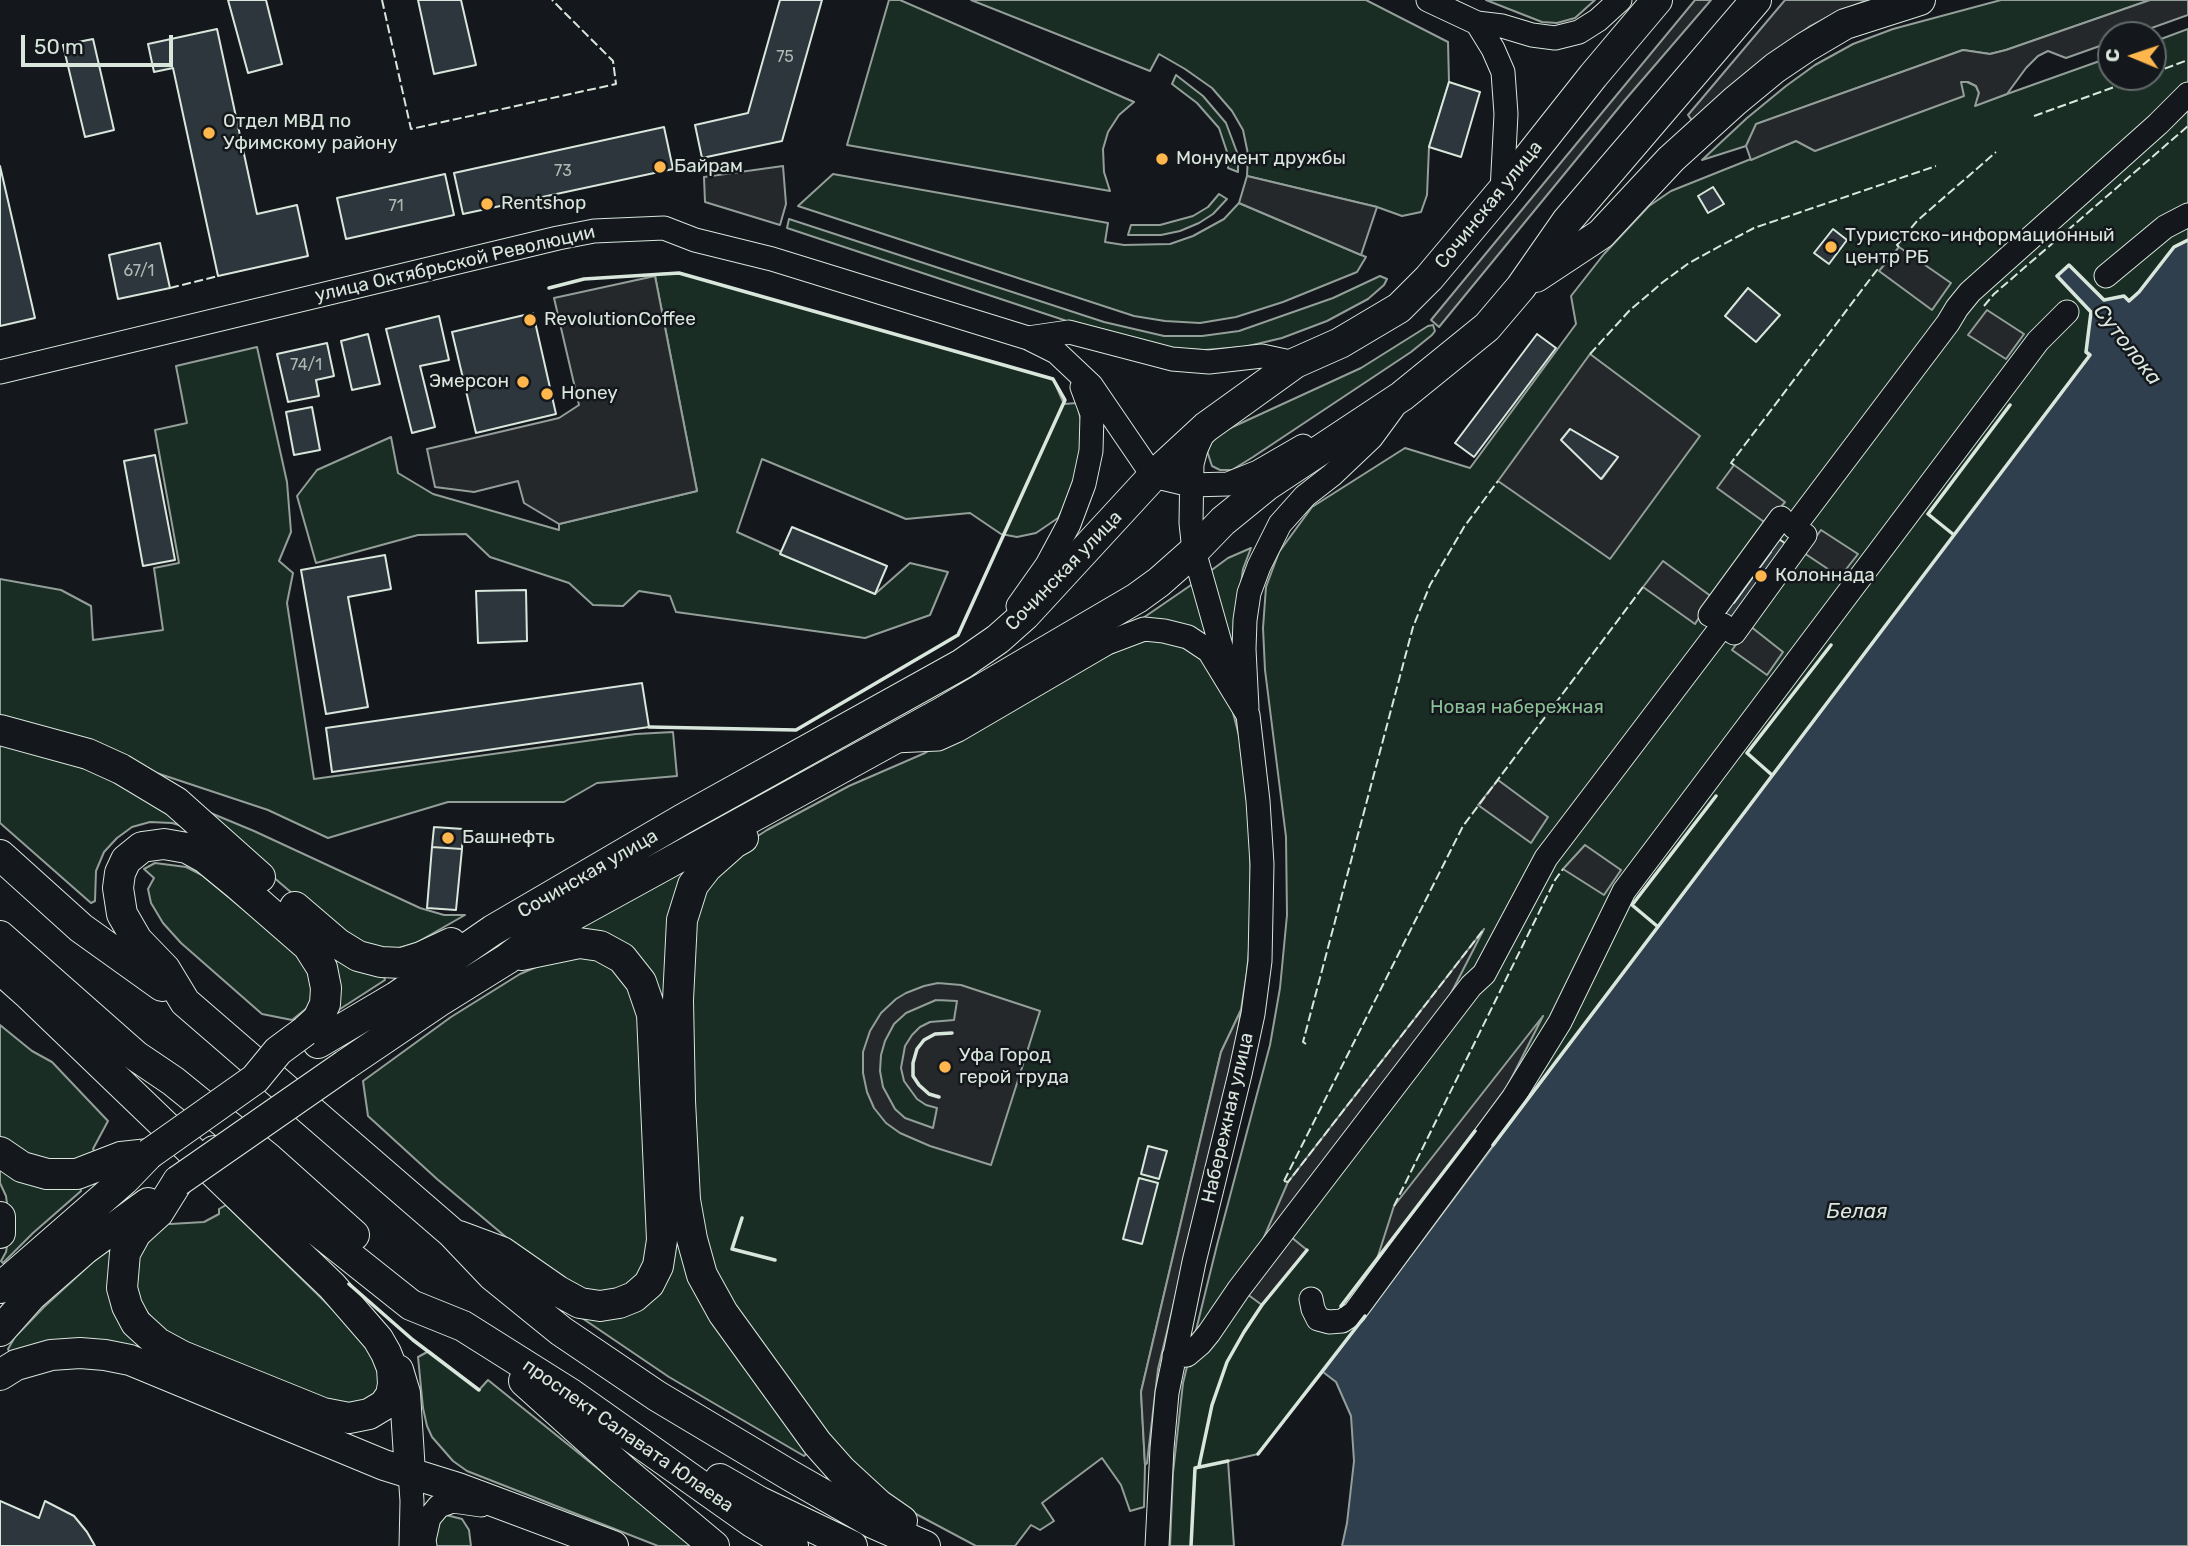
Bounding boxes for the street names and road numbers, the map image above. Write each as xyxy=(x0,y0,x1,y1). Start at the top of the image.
street label: Сочинская улица xyxy=(1430,136,1548,274)
street label: улица Октябрьской Революции xyxy=(313,221,597,307)
street label: Сочинская улица xyxy=(1001,506,1127,636)
street label: Сочинская улица xyxy=(514,825,662,923)
street label: Набережная улица xyxy=(1197,1030,1259,1206)
street label: проспект Салавата Юлаева xyxy=(518,1354,738,1518)

